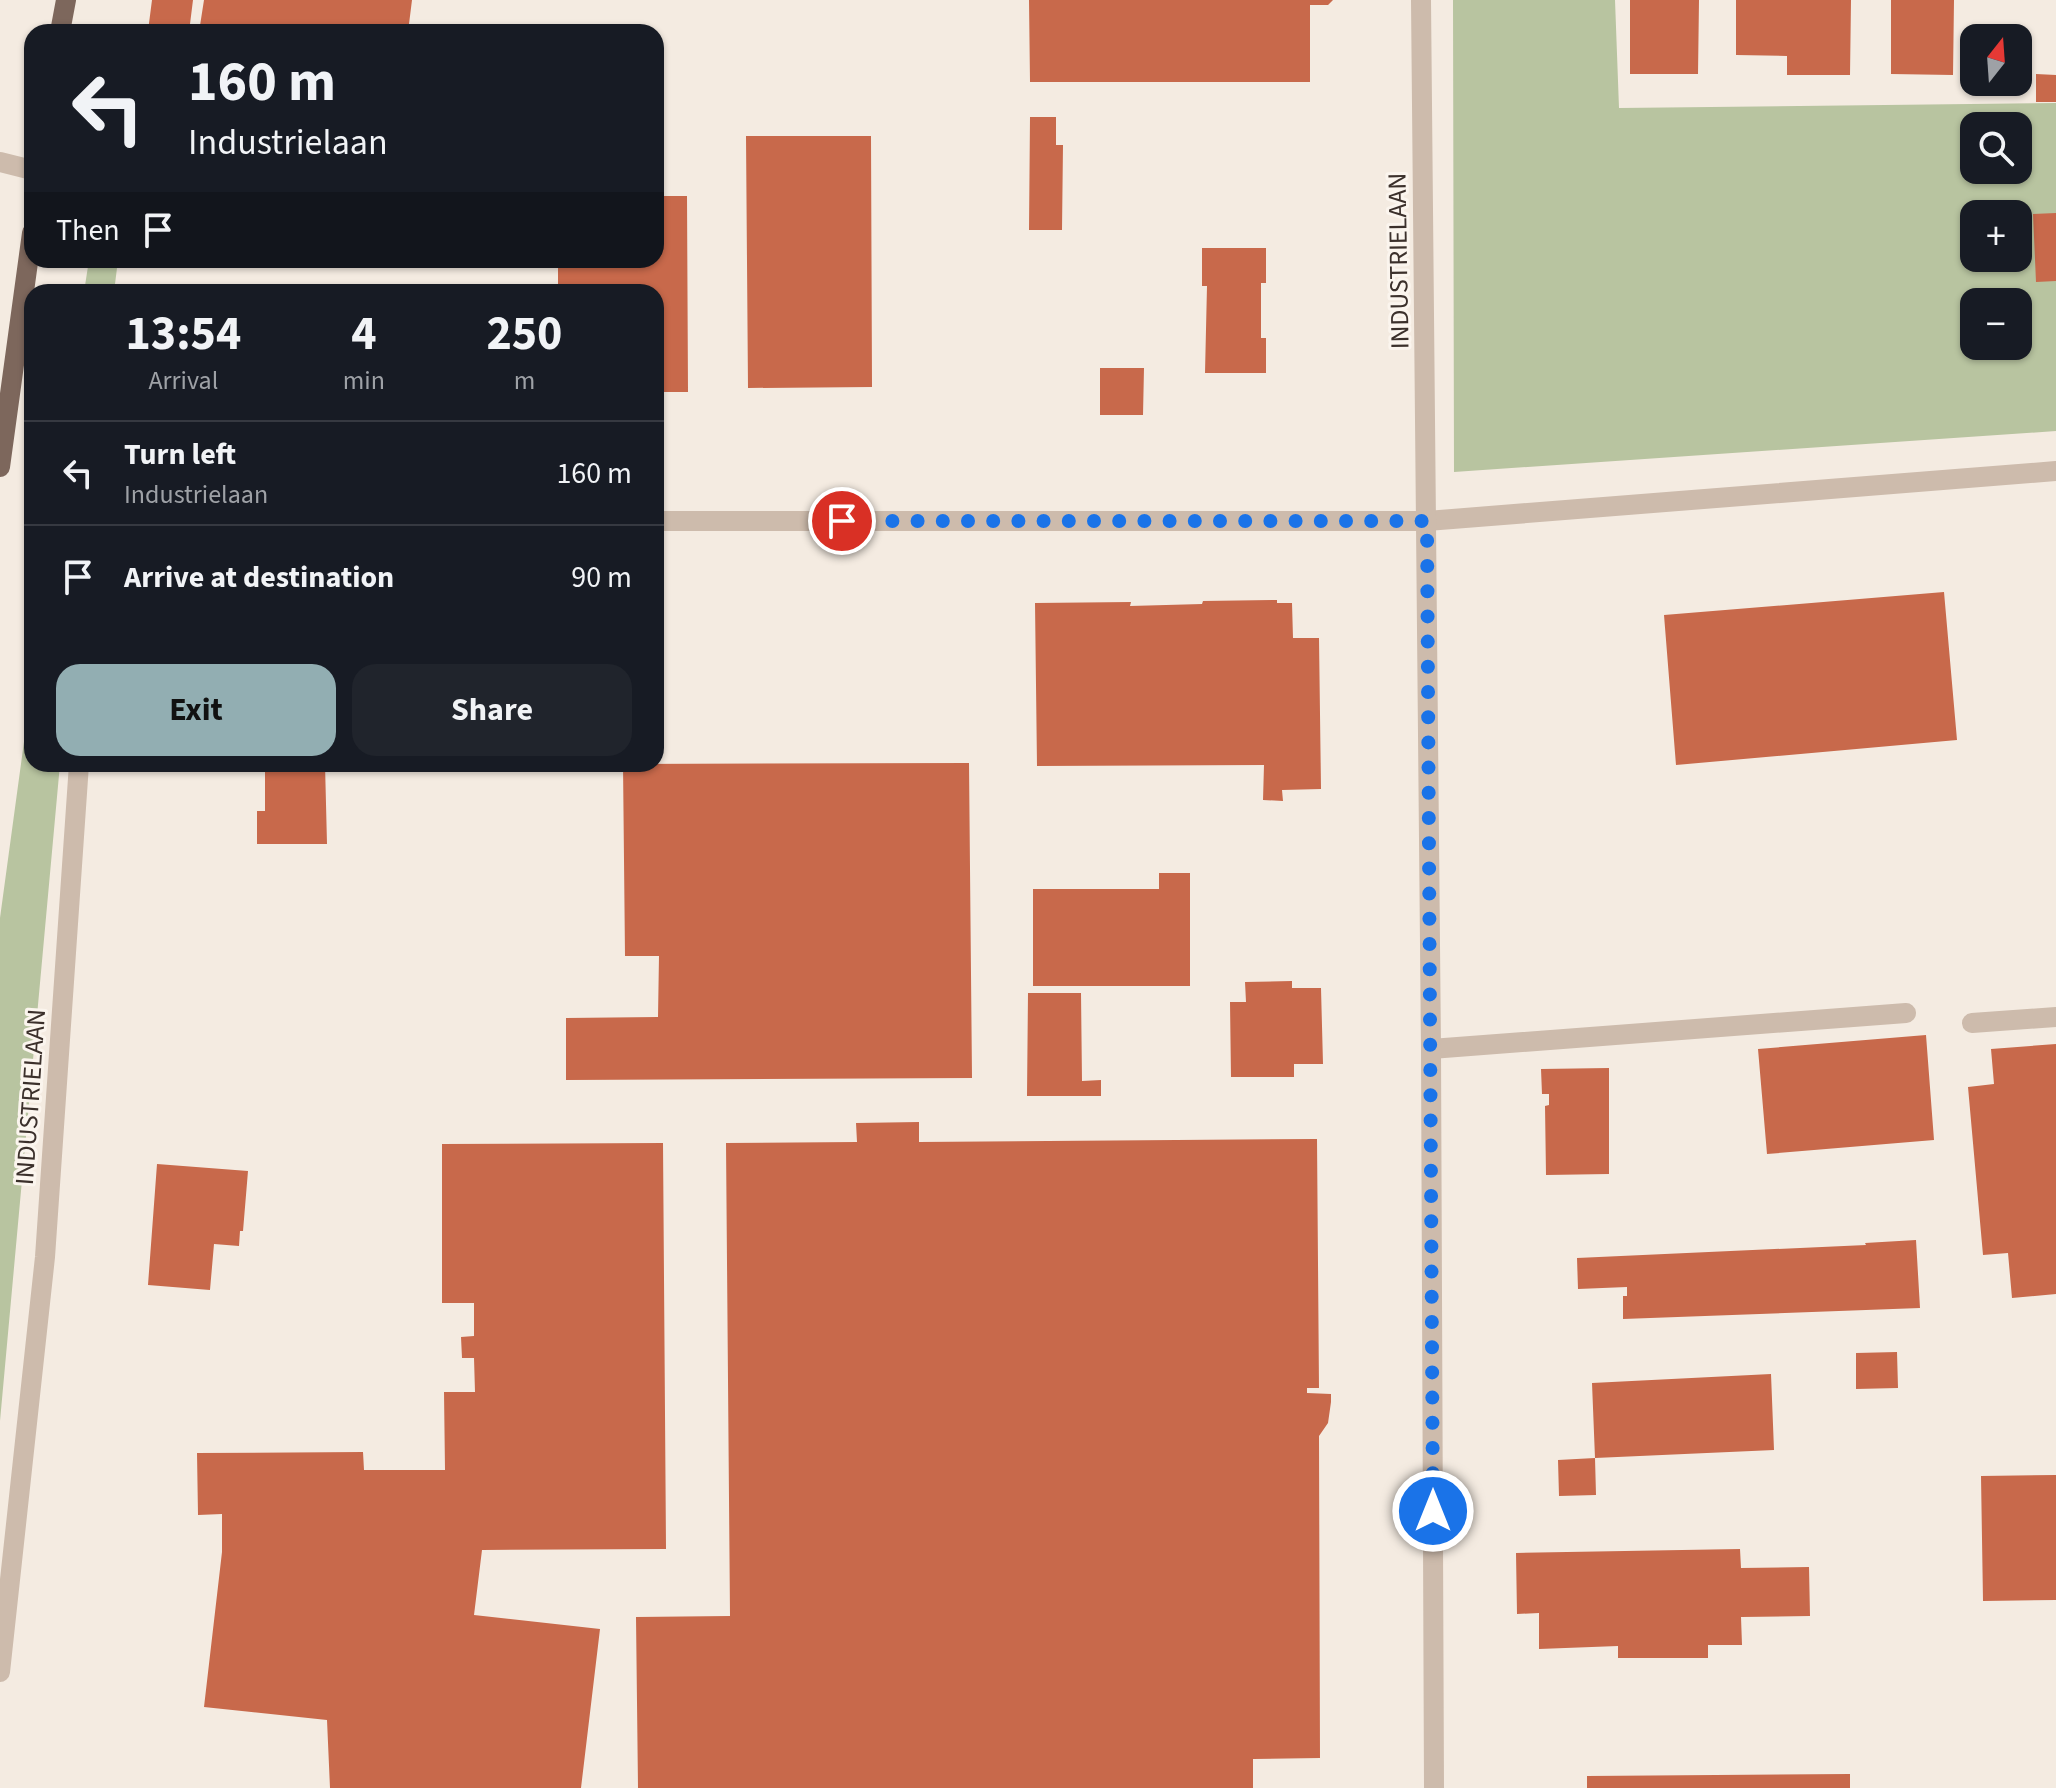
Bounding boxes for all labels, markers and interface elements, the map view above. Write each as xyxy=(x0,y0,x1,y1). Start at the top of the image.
north arrow xyxy=(1960,24,2032,96)
map controls xyxy=(1960,24,2032,360)
text: 160 m xyxy=(188,43,336,122)
icon: left xyxy=(56,56,160,160)
button: search xyxy=(1960,112,2032,184)
text: Industrielaan xyxy=(188,117,388,168)
street label: INDUSTRIELAAN xyxy=(1378,172,1419,350)
button: + xyxy=(1960,200,2032,272)
icon: arrive xyxy=(136,208,180,252)
text: Then xyxy=(56,209,120,252)
button: − xyxy=(1960,288,2032,360)
text: 13:54 xyxy=(125,300,241,368)
text: 4 xyxy=(351,300,377,368)
text: 250 xyxy=(486,300,562,368)
text: Arrival xyxy=(148,362,218,399)
text: min xyxy=(343,362,385,399)
text: m xyxy=(514,362,535,399)
text: Turn left xyxy=(124,433,236,476)
icon: left xyxy=(56,451,100,495)
text: 160 m xyxy=(556,452,632,495)
text: Industrielaan xyxy=(124,476,268,513)
pin xyxy=(808,487,876,555)
icon: arrive xyxy=(820,499,864,543)
icon: arrive xyxy=(56,555,100,599)
text: Arrive at destination xyxy=(124,556,394,599)
text: 90 m xyxy=(571,556,632,599)
button: Exit xyxy=(56,664,336,756)
button: Share xyxy=(352,664,632,756)
street label: INDUSTRIELAAN xyxy=(6,1008,55,1186)
position arrow xyxy=(1391,1469,1475,1553)

